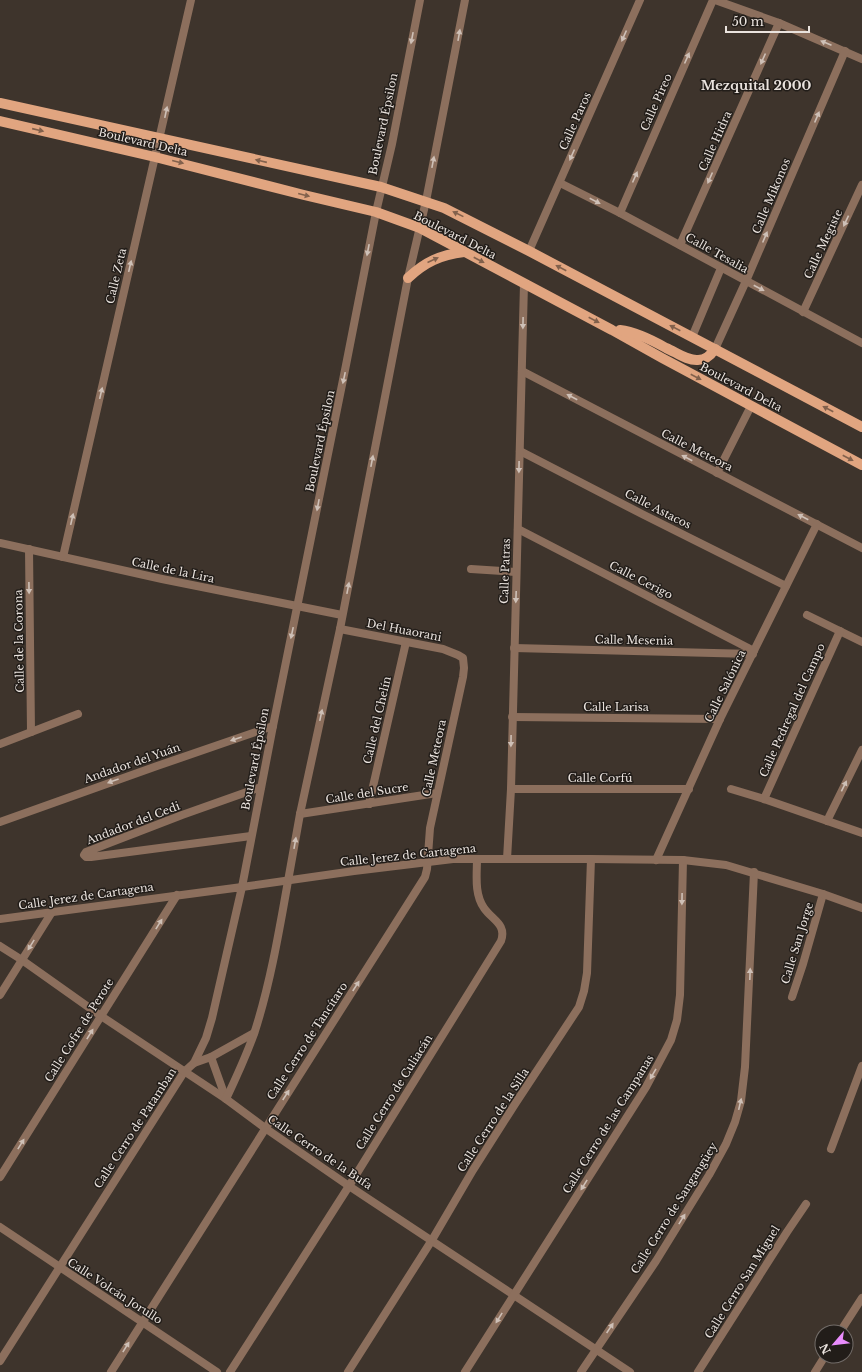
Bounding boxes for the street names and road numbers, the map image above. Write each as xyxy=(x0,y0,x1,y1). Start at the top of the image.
street label: Boulevard Épsilon xyxy=(365,71,401,176)
street label: Calle Pireo xyxy=(637,71,675,133)
street label: Calle Paros xyxy=(556,90,594,152)
street label: Calle Hidra xyxy=(696,108,735,173)
street label: Boulevard Delta xyxy=(97,125,190,159)
street label: Calle Mikonos xyxy=(749,156,793,236)
street label: Calle Megiste xyxy=(801,207,845,281)
street label: Boulevard Delta xyxy=(411,208,500,262)
street label: Calle Tesalia xyxy=(683,230,752,276)
street label: Calle Zeta xyxy=(103,246,129,305)
street label: Boulevard Delta xyxy=(698,359,785,415)
street label: Boulevard Épsilon xyxy=(302,388,338,493)
street label: Calle Meteora xyxy=(659,426,736,474)
street label: Calle Astacos xyxy=(622,486,694,532)
street label: Calle Patras xyxy=(497,538,513,604)
street label: Calle de la Lira xyxy=(130,554,217,586)
street label: Calle Cerigo xyxy=(607,558,675,602)
street label: Calle de la Corona xyxy=(11,588,27,693)
street label: Del Huaorani xyxy=(365,616,443,644)
street label: Calle Mesenia xyxy=(595,632,674,648)
street label: Calle Pedregal del Campo xyxy=(756,641,828,779)
street label: Calle Salónica xyxy=(701,647,749,724)
street label: Calle del Chelín xyxy=(360,674,394,765)
street label: Calle Larisa xyxy=(583,700,650,714)
street label: Boulevard Épsilon xyxy=(238,706,272,811)
street label: Calle Meteora xyxy=(419,717,449,798)
street label: Andador del Yuán xyxy=(81,740,182,786)
street label: Calle Corfú xyxy=(568,771,633,785)
street label: Calle del Sucre xyxy=(325,780,409,806)
street label: Andador del Cedi xyxy=(83,799,182,848)
street label: Calle Jerez de Cartagena xyxy=(339,841,477,869)
street label: Calle Jerez de Cartagena xyxy=(17,879,155,912)
street label: Calle San Jorge xyxy=(778,900,816,986)
street label: Calle Cofre de Perote xyxy=(41,975,117,1085)
street label: Calle Cerro de Tancítaro xyxy=(264,980,350,1102)
street label: Calle Cerro de Culiacán xyxy=(353,1031,436,1152)
street label: Calle Cerro de las Campanas xyxy=(559,1052,657,1196)
street label: Calle Cerro de Patamban xyxy=(91,1065,179,1191)
street label: Calle Cerro de la Silla xyxy=(454,1065,532,1175)
street label: Calle Cerro de la Bufa xyxy=(265,1112,376,1193)
street label: Calle Cerro de Sangangüey xyxy=(628,1140,720,1276)
street label: Calle Cerro San Miguel xyxy=(701,1222,783,1341)
street label: Calle Volcán Jorullo xyxy=(65,1255,165,1327)

